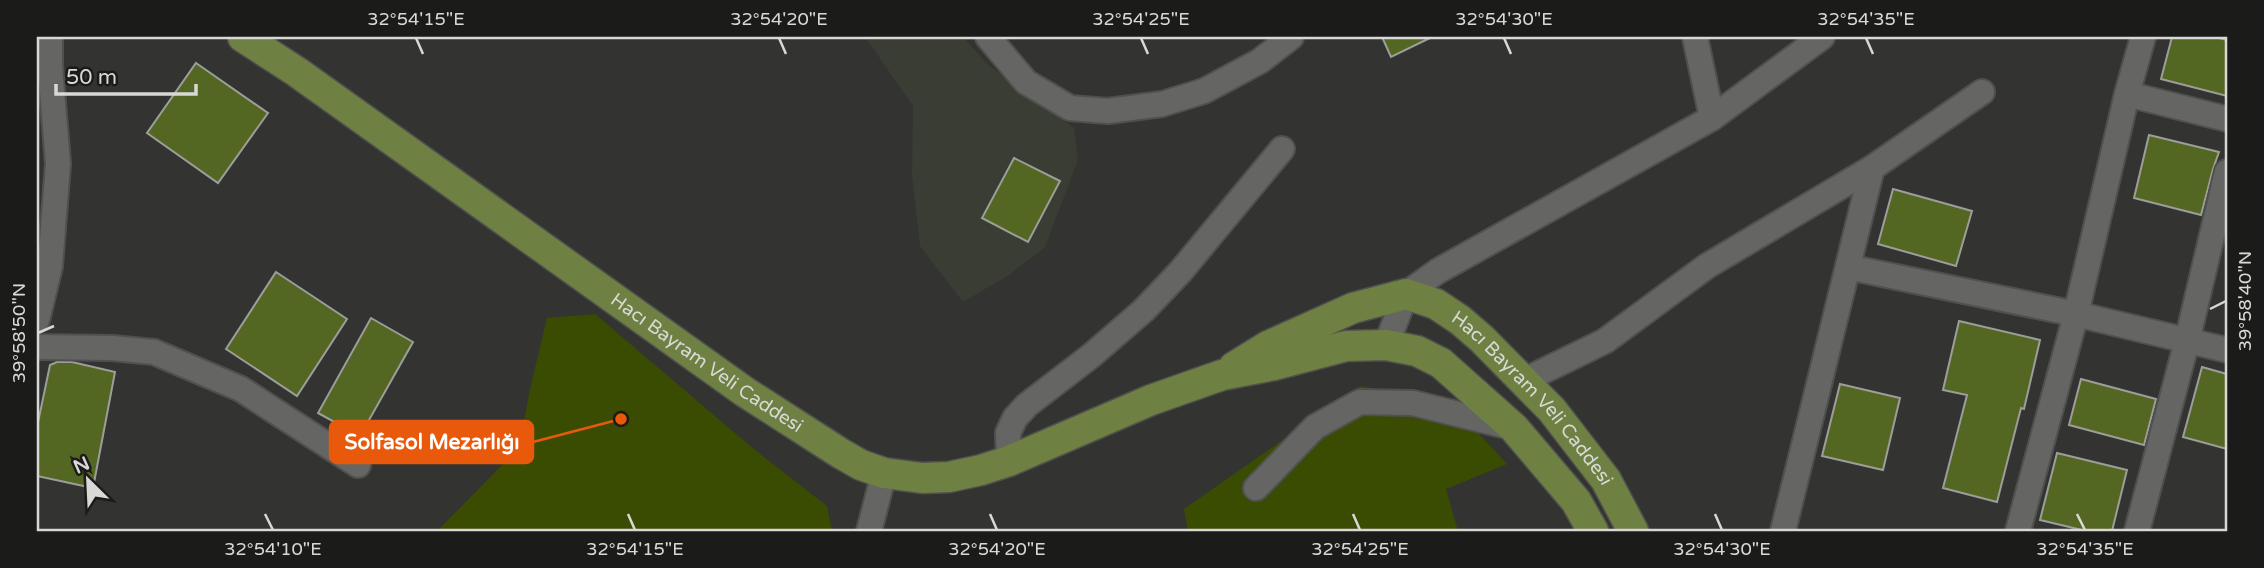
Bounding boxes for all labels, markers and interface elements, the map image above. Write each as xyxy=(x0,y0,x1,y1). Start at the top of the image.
text: 32°54'15"E xyxy=(367,8,465,30)
text: 32°54'20"E xyxy=(730,8,828,30)
text: 32°54'25"E xyxy=(1092,8,1190,30)
text: 32°54'30"E xyxy=(1455,8,1553,30)
text: 32°54'35"E xyxy=(1817,8,1915,30)
scale bar xyxy=(56,52,196,96)
text: 50 m xyxy=(66,65,117,90)
text: 39°58'40"N xyxy=(2234,251,2256,351)
text: 39°58'50"N xyxy=(8,283,30,383)
street label: Hacı Bayram Veli Caddesi xyxy=(606,289,807,437)
street label: Hacı Bayram Veli Caddesi xyxy=(1447,306,1618,489)
callout: Solfasol Mezarlığı xyxy=(330,421,533,463)
text: Solfasol Mezarlığı xyxy=(344,430,520,455)
north arrow xyxy=(52,446,122,516)
text: N xyxy=(70,452,93,479)
text: 32°54'10"E xyxy=(224,538,322,560)
text: 32°54'15"E xyxy=(586,538,684,560)
text: 32°54'20"E xyxy=(948,538,1046,560)
text: 32°54'25"E xyxy=(1311,538,1409,560)
text: 32°54'30"E xyxy=(1673,538,1771,560)
text: 32°54'35"E xyxy=(2036,538,2134,560)

